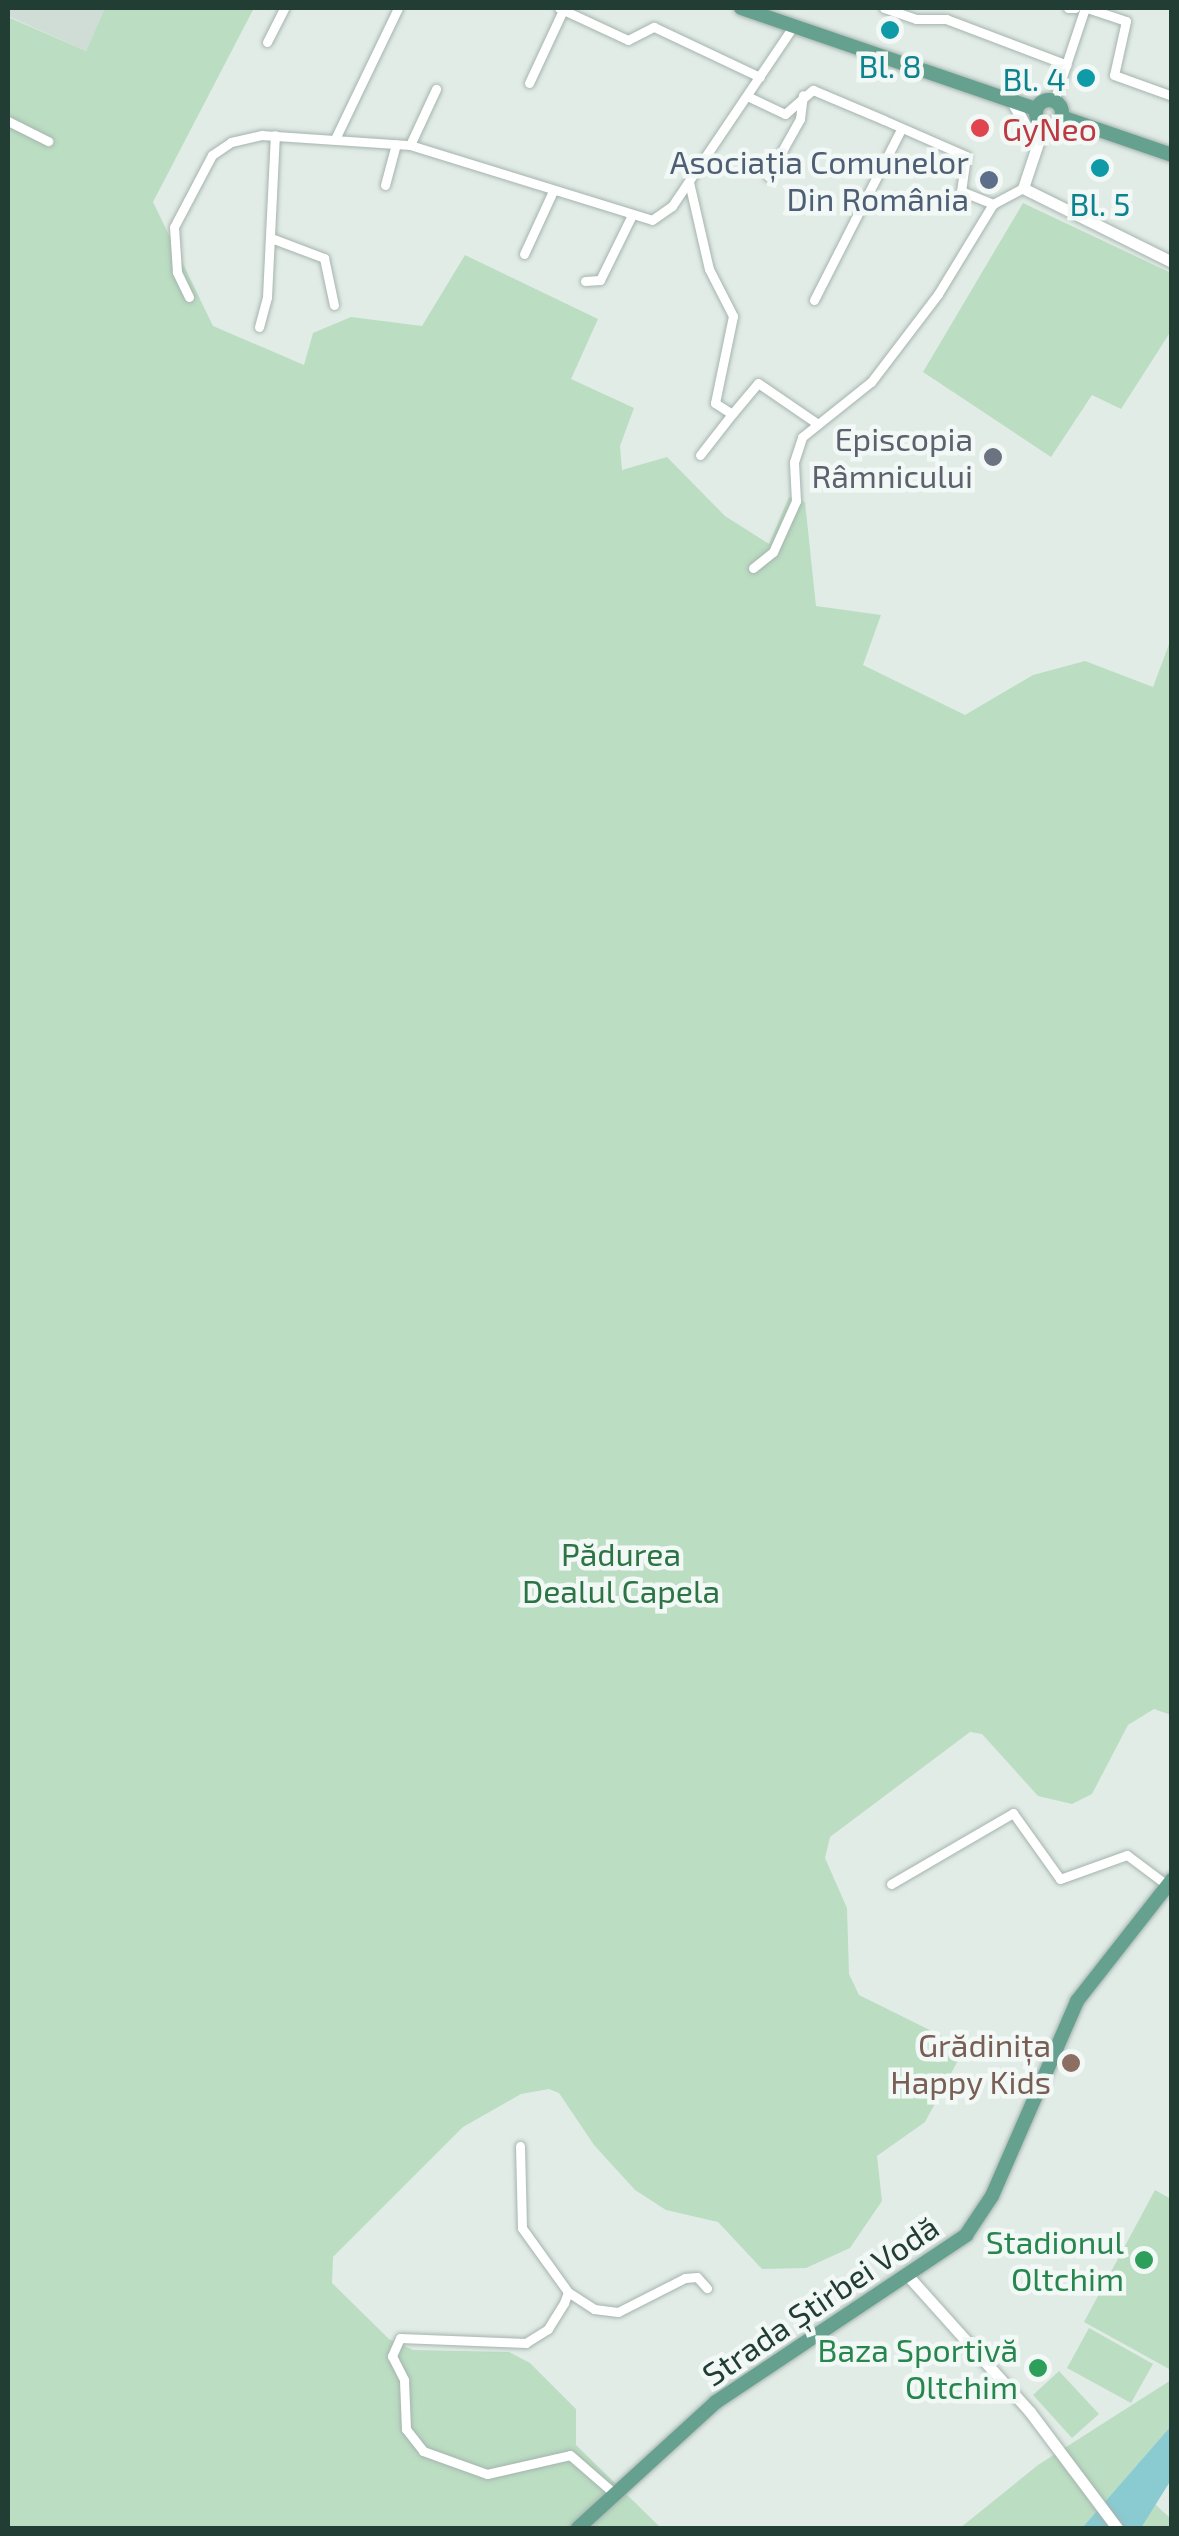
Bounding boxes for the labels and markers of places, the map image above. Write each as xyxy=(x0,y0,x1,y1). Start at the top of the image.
marker: Bl. 8 xyxy=(879,19,901,41)
place label: Bl. 8 xyxy=(858,46,922,84)
place label: Bl. 4 xyxy=(1003,59,1066,97)
marker: Bl. 4 xyxy=(1075,67,1097,89)
place label: GyNeo xyxy=(1002,109,1097,147)
marker: GyNeo xyxy=(967,115,993,141)
place label: Asociația Comunelor Din România xyxy=(670,143,969,218)
marker: Bl. 5 xyxy=(1089,157,1111,179)
marker: Asociația Comunelor Din România xyxy=(978,169,1000,191)
place label: Bl. 5 xyxy=(1070,184,1130,222)
place label: Episcopia Râmnicului xyxy=(812,420,973,495)
marker: Episcopia Râmnicului xyxy=(982,446,1004,468)
place label: Grădinița Happy Kids xyxy=(890,2026,1051,2101)
marker: Grădinița Happy Kids xyxy=(1060,2052,1082,2074)
place label: Stadionul Oltchim xyxy=(986,2223,1124,2298)
marker: Stadionul Oltchim xyxy=(1133,2249,1155,2271)
place label: Baza Sportivă Oltchim xyxy=(818,2331,1018,2406)
marker: Baza Sportivă Oltchim xyxy=(1027,2357,1049,2379)

